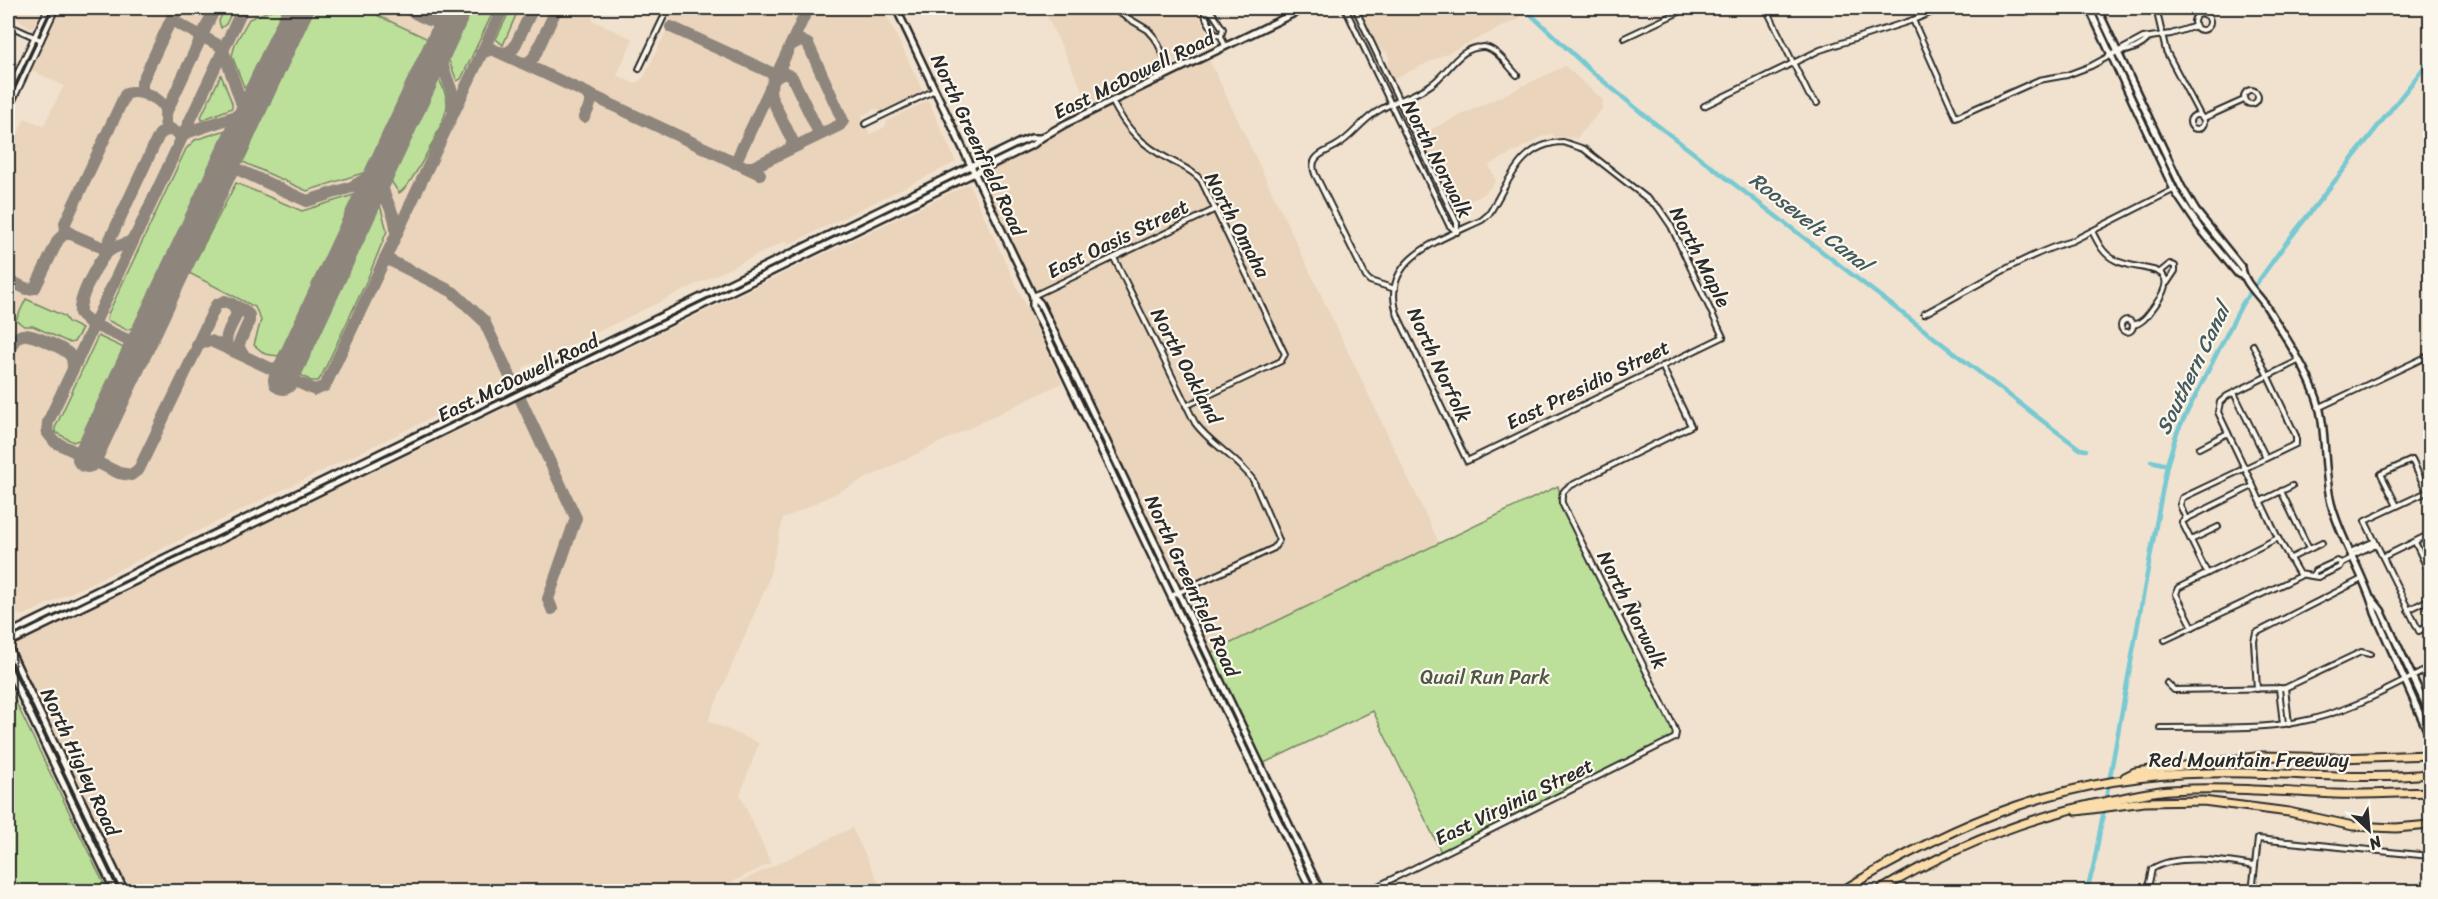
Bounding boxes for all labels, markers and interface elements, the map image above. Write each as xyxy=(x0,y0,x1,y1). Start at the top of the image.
street label: East McDowell Road xyxy=(1047,20,1222,129)
street label: North Greenfield Road xyxy=(920,48,1036,243)
street label: North Norwalk xyxy=(1392,93,1482,225)
water label: Roosevelt Canal xyxy=(1741,162,1883,285)
street label: North Omaha xyxy=(1194,166,1280,285)
street label: East Oasis Street xyxy=(1041,189,1195,289)
street label: North Maple xyxy=(1660,200,1741,314)
water label: Southern Canal xyxy=(2145,292,2243,441)
street label: North Norfolk xyxy=(1397,301,1481,429)
street label: North Oakland xyxy=(1141,302,1232,432)
street label: East McDowell Road xyxy=(431,323,606,432)
street label: East Presidio Street xyxy=(1500,330,1676,440)
street label: North Greenfield Road xyxy=(1134,489,1250,684)
street label: North Norwalk xyxy=(1587,544,1677,676)
park label: Quail Run Park xyxy=(1420,660,1550,695)
street label: North Higley Road xyxy=(30,682,130,843)
street label: Red Mountain Freeway xyxy=(2149,743,2350,778)
street label: East Virginia Street xyxy=(1428,748,1600,856)
north arrow xyxy=(2339,800,2399,860)
text: N xyxy=(2363,827,2388,859)

